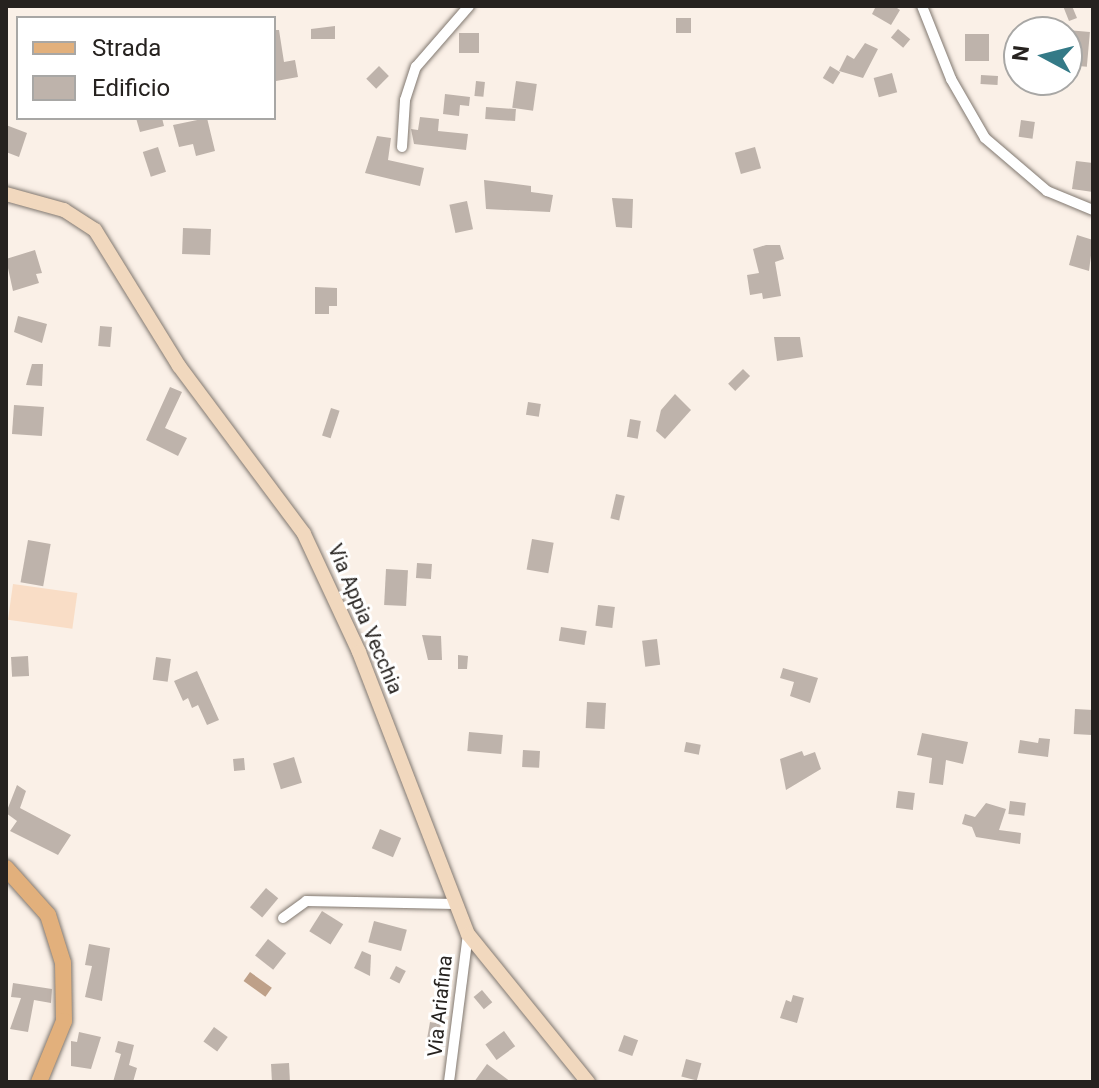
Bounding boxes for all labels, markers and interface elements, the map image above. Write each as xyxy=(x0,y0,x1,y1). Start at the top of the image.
legend xyxy=(16,16,276,120)
north arrow xyxy=(1003,16,1083,96)
text: Strada xyxy=(92,34,161,62)
text: N xyxy=(1007,44,1034,62)
text: Edificio xyxy=(92,74,170,102)
street label: Via Appia Vecchia xyxy=(323,541,407,697)
street label: Via Ariafina xyxy=(423,954,457,1058)

